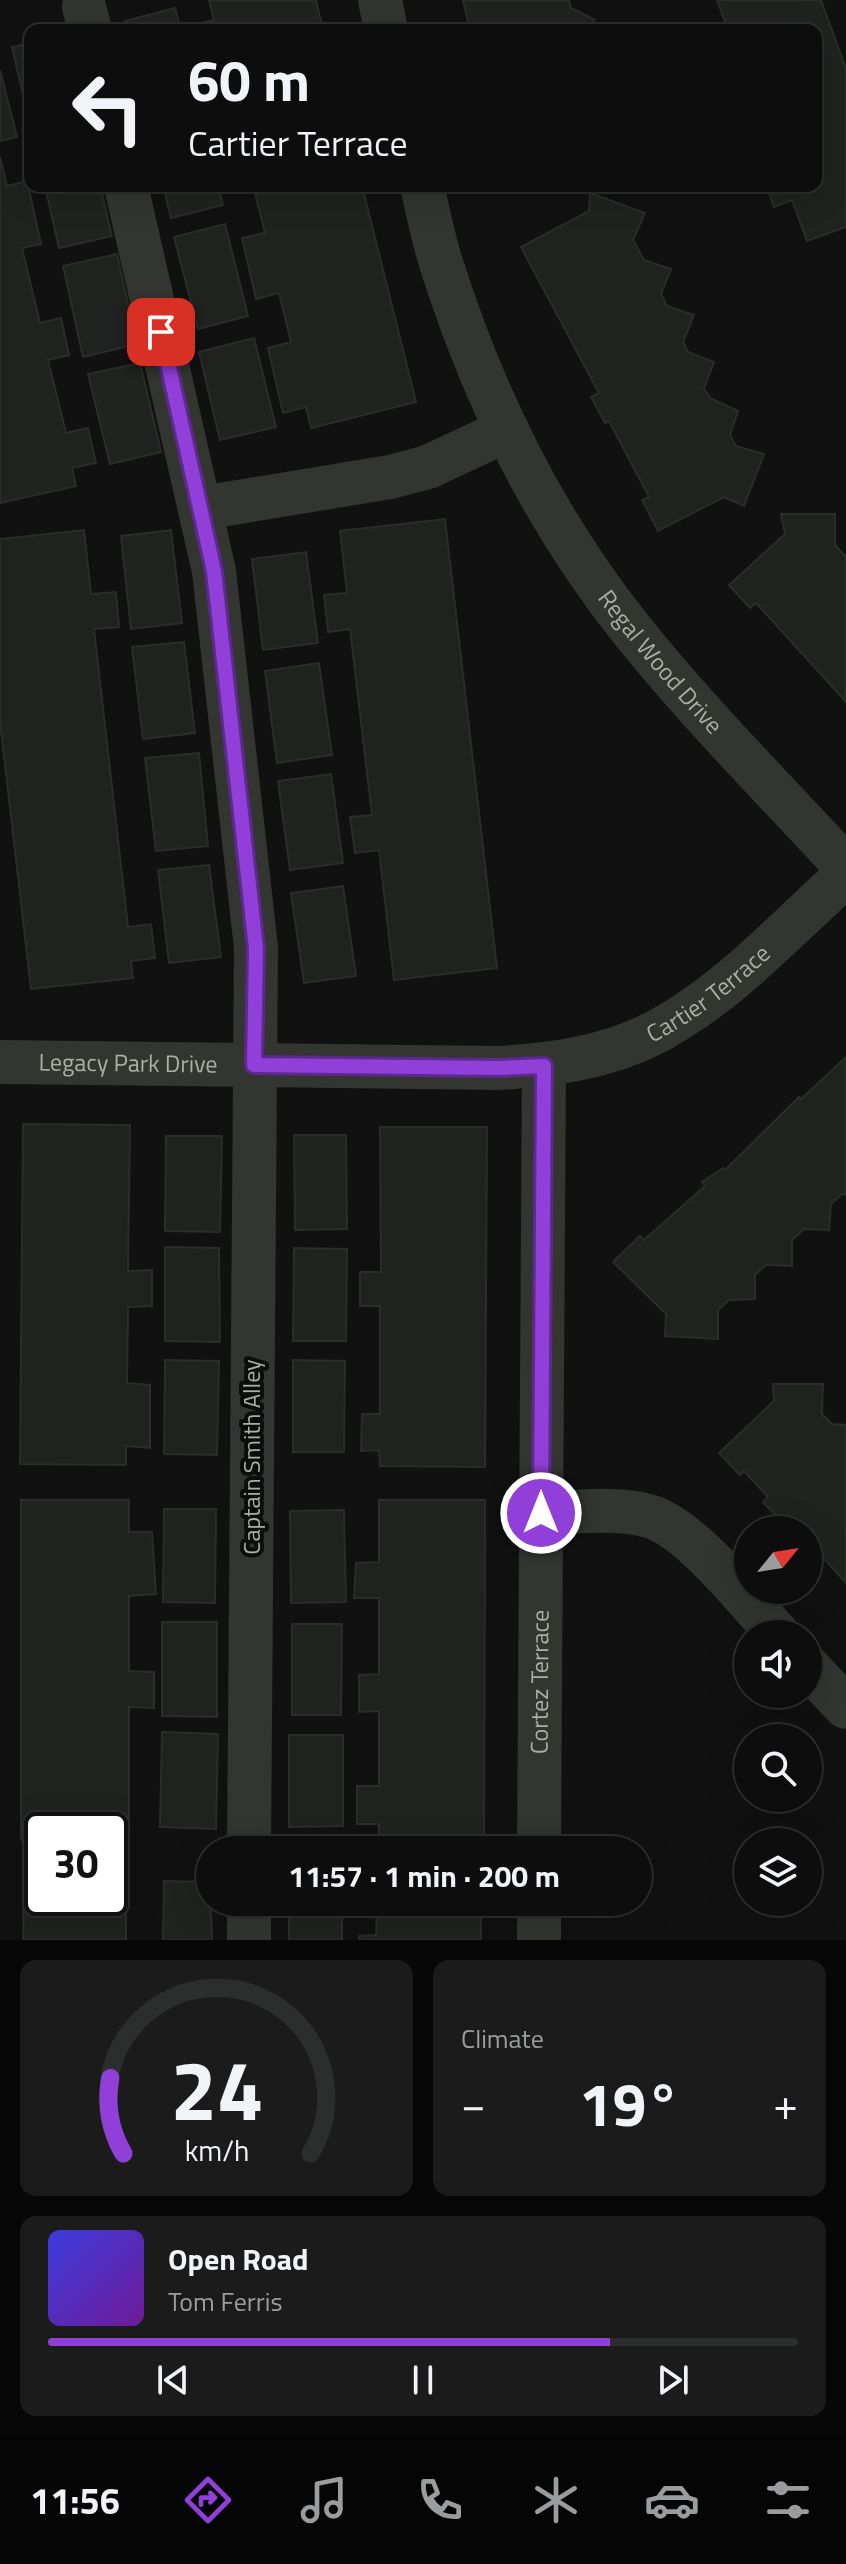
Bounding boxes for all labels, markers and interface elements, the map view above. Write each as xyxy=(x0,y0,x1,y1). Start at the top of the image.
text: 60 m xyxy=(188,38,310,123)
icon: left xyxy=(56,56,160,160)
text: Cartier Terrace xyxy=(188,115,408,170)
pin xyxy=(127,298,195,366)
icon: arrive xyxy=(139,310,183,354)
street label: Regal Wood Drive xyxy=(590,582,732,741)
street label: Cartier Terrace xyxy=(640,936,778,1051)
street label: Legacy Park Drive xyxy=(38,1043,218,1082)
street label: Captain Smith Alley xyxy=(233,1359,269,1555)
position arrow xyxy=(499,1471,583,1555)
north arrow xyxy=(734,1516,822,1604)
map controls xyxy=(734,1516,822,1916)
street label: Cortez Terrace xyxy=(521,1610,558,1754)
button: sound xyxy=(734,1620,822,1708)
button: search xyxy=(734,1724,822,1812)
speed limit sign: 30 xyxy=(24,1812,128,1916)
button: layers xyxy=(734,1828,822,1916)
text: 11:57 · 1 min · 200 m xyxy=(288,1853,560,1899)
text: Climate xyxy=(461,2019,544,2058)
text: 24 xyxy=(170,2026,263,2152)
text: 19° xyxy=(579,2058,680,2149)
text: − xyxy=(461,2070,486,2137)
text: + xyxy=(773,2070,798,2137)
text: km/h xyxy=(184,2129,249,2172)
text: Open Road xyxy=(168,2236,309,2282)
text: Tom Ferris xyxy=(168,2282,283,2321)
icon: previous xyxy=(151,2358,195,2402)
icon: pause xyxy=(401,2358,445,2402)
icon: next xyxy=(651,2358,695,2402)
icon: directions xyxy=(180,2472,236,2528)
icon: music xyxy=(296,2472,352,2528)
icon: phone xyxy=(412,2472,468,2528)
icon: climate xyxy=(528,2472,584,2528)
icon: car xyxy=(644,2472,700,2528)
icon: filters xyxy=(760,2472,816,2528)
text: 11:56 xyxy=(30,2473,120,2528)

